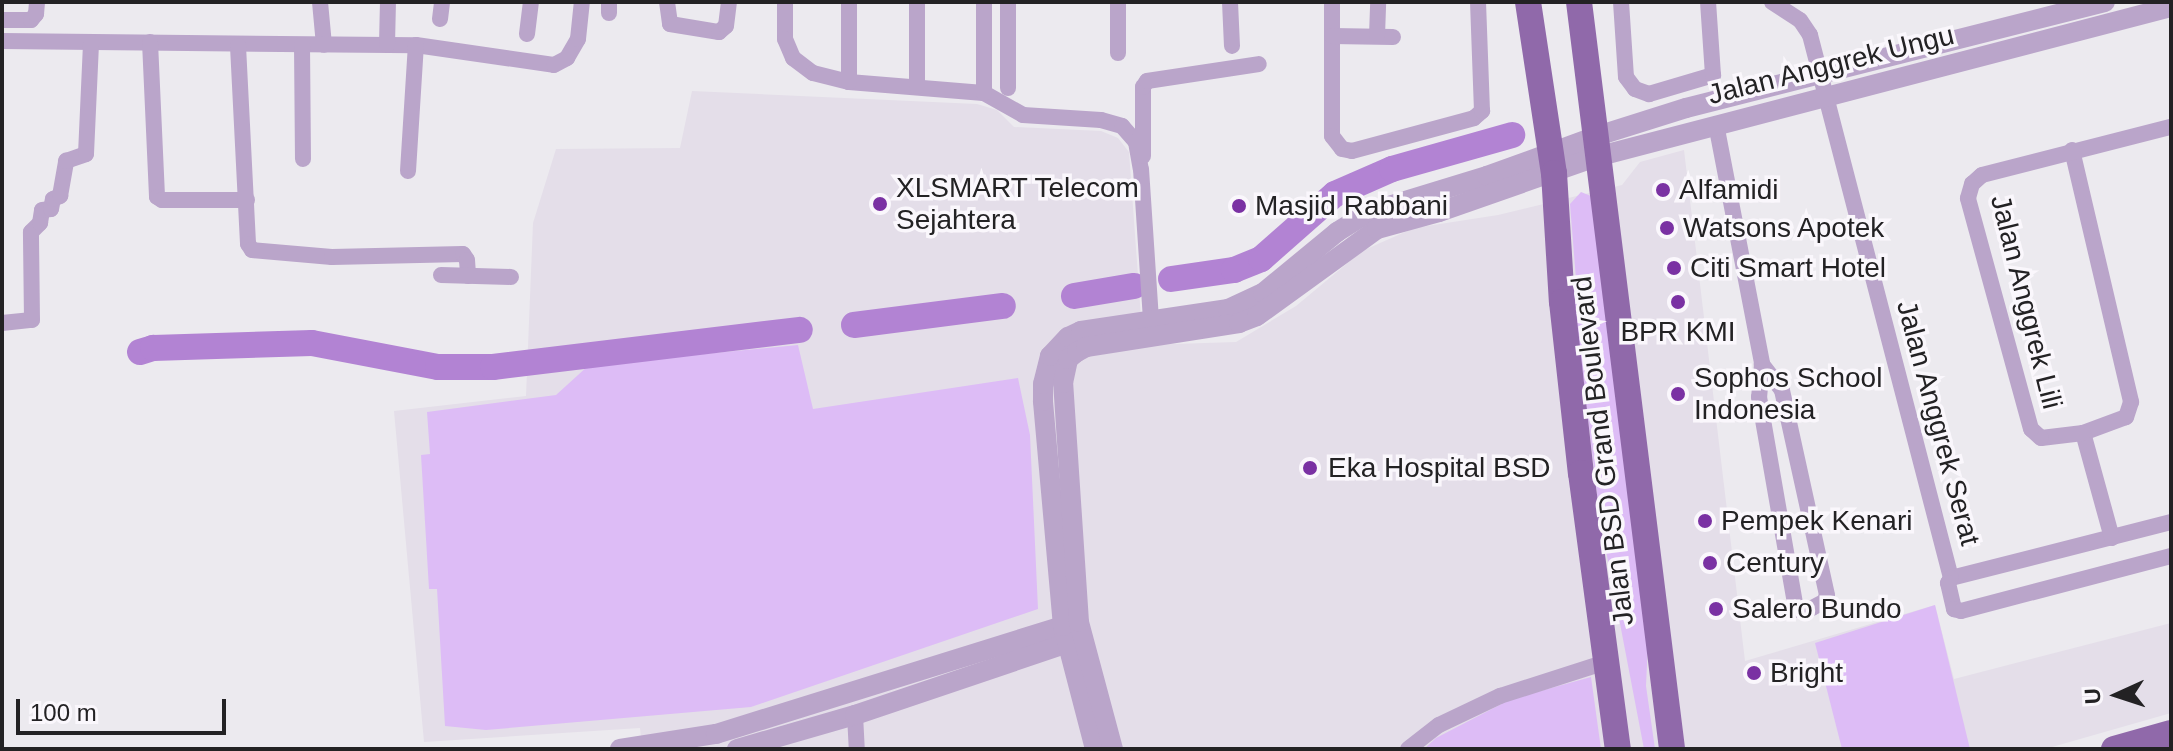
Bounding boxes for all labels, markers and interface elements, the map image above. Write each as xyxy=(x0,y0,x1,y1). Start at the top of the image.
street label: Jalan Anggrek Ungu xyxy=(1704,18,1958,112)
place label: XLSMART Telecom Sejahtera xyxy=(896,171,1140,237)
place label: Alfamidi xyxy=(1679,173,1779,207)
marker: Alfamidi xyxy=(1654,181,1672,199)
place label: Masjid Rabbani xyxy=(1255,189,1448,223)
street label: Jalan Anggrek Lili xyxy=(1983,191,2069,413)
marker: XLSMART Telecom Sejahtera xyxy=(871,195,889,213)
marker: Masjid Rabbani xyxy=(1230,197,1248,215)
place label: Watsons Apotek xyxy=(1683,211,1886,245)
marker: Watsons Apotek xyxy=(1658,219,1676,237)
place label: Citi Smart Hotel xyxy=(1690,251,1886,285)
marker: Citi Smart Hotel xyxy=(1665,259,1683,277)
street label: Jalan BSD Grand Boulevard xyxy=(1565,274,1641,628)
marker: BPR KMI xyxy=(1669,293,1687,311)
street label: Jalan Anggrek Serat xyxy=(1889,296,1987,550)
place label: BPR KMI xyxy=(1620,315,1736,349)
place label: Sophos School Indonesia xyxy=(1694,361,1882,427)
marker: Sophos School Indonesia xyxy=(1669,385,1687,403)
place label: Eka Hospital BSD xyxy=(1328,451,1551,485)
marker: Eka Hospital BSD xyxy=(1299,457,1321,479)
place label: Pempek Kenari xyxy=(1721,504,1912,538)
marker: Pempek Kenari xyxy=(1696,512,1714,530)
place label: Century xyxy=(1726,546,1824,580)
marker: Century xyxy=(1701,554,1719,572)
place label: Salero Bundo xyxy=(1732,592,1902,626)
marker: Salero Bundo xyxy=(1707,600,1725,618)
north arrow xyxy=(2077,655,2157,735)
place label: Bright xyxy=(1770,656,1843,690)
marker: Bright xyxy=(1745,664,1763,682)
scale bar xyxy=(20,683,230,733)
text: U xyxy=(2080,688,2105,705)
text: 100 m xyxy=(30,699,97,726)

